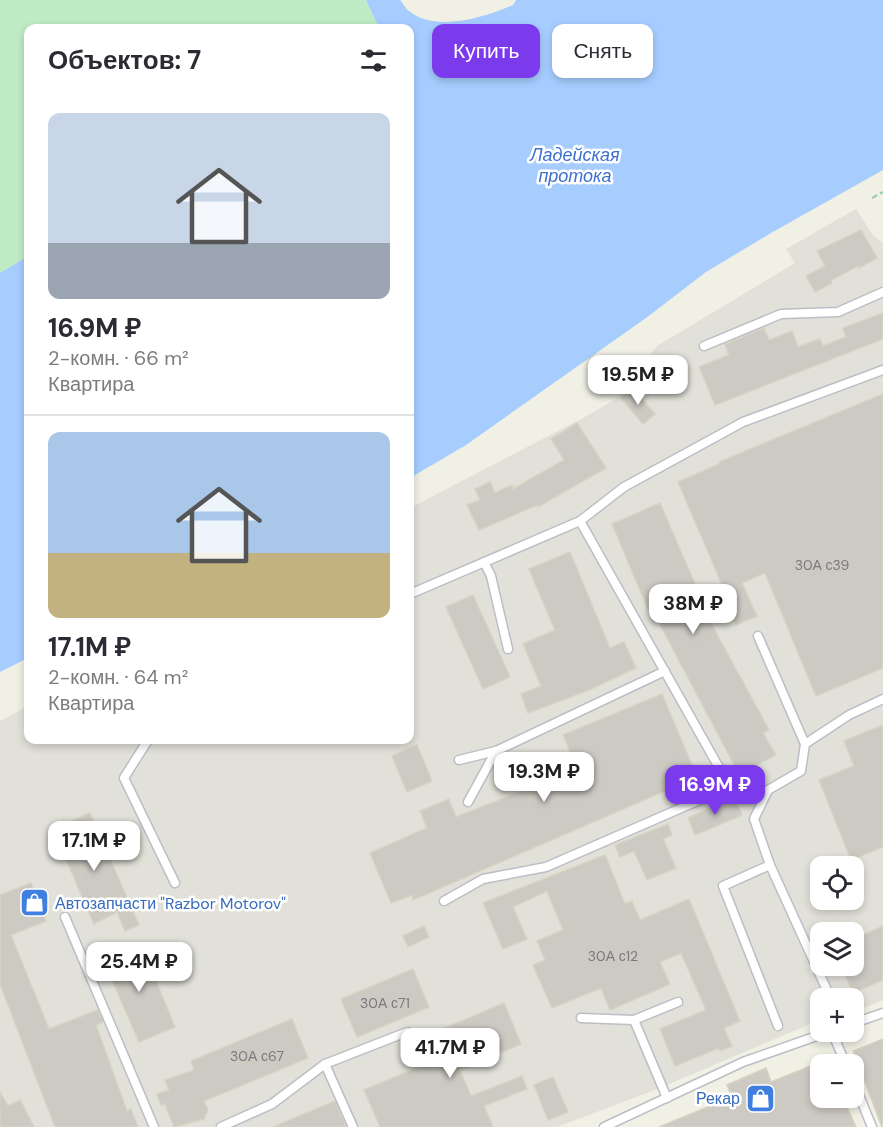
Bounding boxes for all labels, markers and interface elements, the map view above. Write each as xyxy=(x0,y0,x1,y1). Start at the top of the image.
chip: Купить xyxy=(432,24,540,78)
chip: Снять xyxy=(552,24,653,78)
text: Объектов: 7 xyxy=(48,43,201,77)
icon: filters xyxy=(357,44,390,77)
water label: Ладейская протока xyxy=(529,143,620,188)
icon: home xyxy=(165,152,273,260)
text: 16.9M ₽ xyxy=(48,311,142,345)
text: 2-комн. · 66 m² xyxy=(48,345,189,371)
pin: 19.5M ₽ xyxy=(583,355,693,406)
text: 19.5M ₽ xyxy=(602,361,674,387)
text: Квартира xyxy=(48,371,134,397)
icon: home xyxy=(165,471,273,579)
house number: 30А с39 xyxy=(795,556,849,574)
pin: 38M ₽ xyxy=(651,584,735,635)
text: 38M ₽ xyxy=(663,590,723,616)
text: 17.1M ₽ xyxy=(48,630,131,664)
text: 2-комн. · 64 m² xyxy=(48,664,188,690)
text: Квартира xyxy=(48,690,134,716)
pin: 19.3M ₽ xyxy=(489,752,599,803)
text: 19.3M ₽ xyxy=(508,758,580,784)
pin: 16.9M ₽ xyxy=(660,765,770,816)
text: 16.9M ₽ xyxy=(679,771,751,797)
pin: 17.1M ₽ xyxy=(39,821,149,872)
text: 17.1M ₽ xyxy=(62,827,126,853)
map controls xyxy=(810,856,864,1108)
button: locate xyxy=(810,856,864,910)
shop icon: Автозапчасти "Razbor Motorov" xyxy=(18,887,50,919)
place label: Автозапчасти "Razbor Motorov" xyxy=(55,893,286,914)
button: layers xyxy=(810,922,864,976)
pin: 25.4M ₽ xyxy=(84,942,194,993)
house number: 30А с12 xyxy=(588,947,638,965)
text: 25.4M ₽ xyxy=(100,948,178,974)
button: + xyxy=(810,988,864,1042)
house number: 30А с71 xyxy=(360,994,410,1012)
pin: 41.7M ₽ xyxy=(395,1028,505,1079)
text: 41.7M ₽ xyxy=(415,1034,485,1060)
house number: 30А с67 xyxy=(230,1047,284,1065)
button: − xyxy=(810,1054,864,1108)
shop icon: Рекар xyxy=(745,1082,777,1114)
place label: Рекар xyxy=(696,1088,740,1109)

